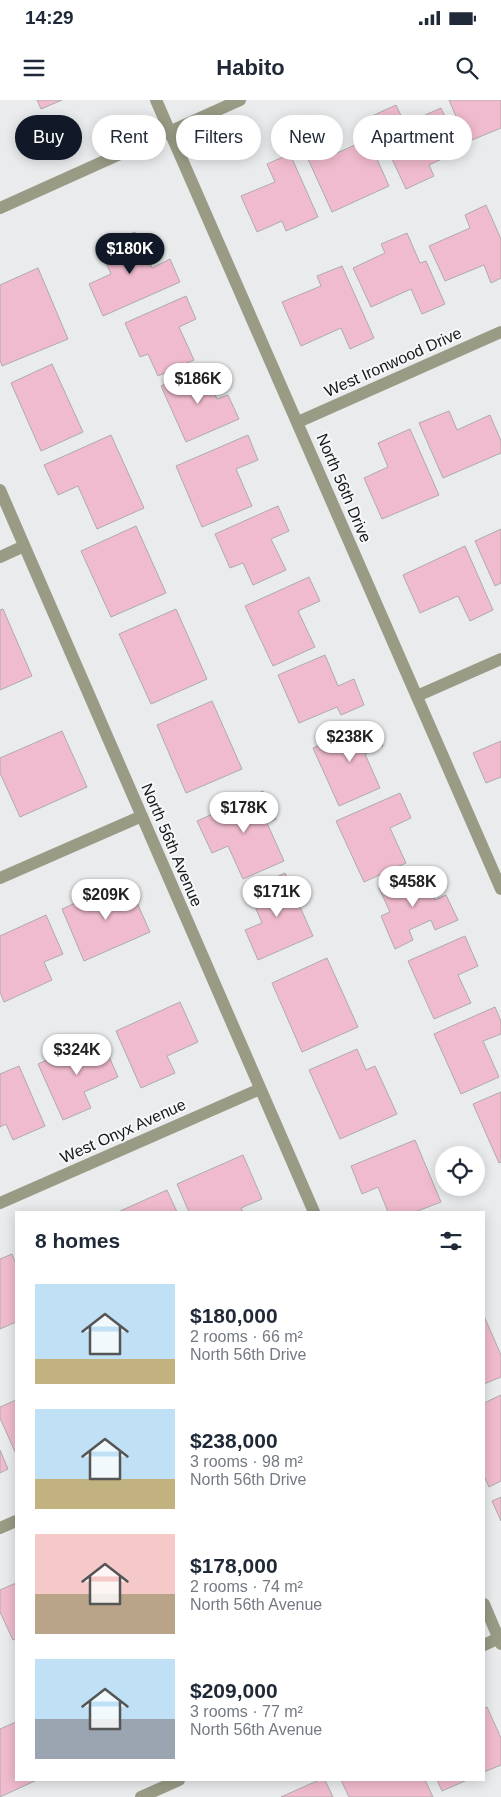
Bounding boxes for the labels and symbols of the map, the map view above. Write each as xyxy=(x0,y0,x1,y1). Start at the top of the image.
pin: $180K xyxy=(95,232,165,275)
street label: West Ironwood Drive xyxy=(322,324,464,400)
pin: $186K xyxy=(163,362,233,405)
street label: North 56th Drive xyxy=(313,431,375,545)
pin: $238K xyxy=(315,720,385,763)
street label: North 56th Avenue xyxy=(138,781,206,909)
pin: $178K xyxy=(209,792,279,834)
pin: $458K xyxy=(378,866,448,908)
pin: $171K xyxy=(242,876,312,918)
pin: $209K xyxy=(71,878,141,921)
pin: $324K xyxy=(42,1034,112,1076)
street label: West Onyx Avenue xyxy=(58,1096,188,1166)

